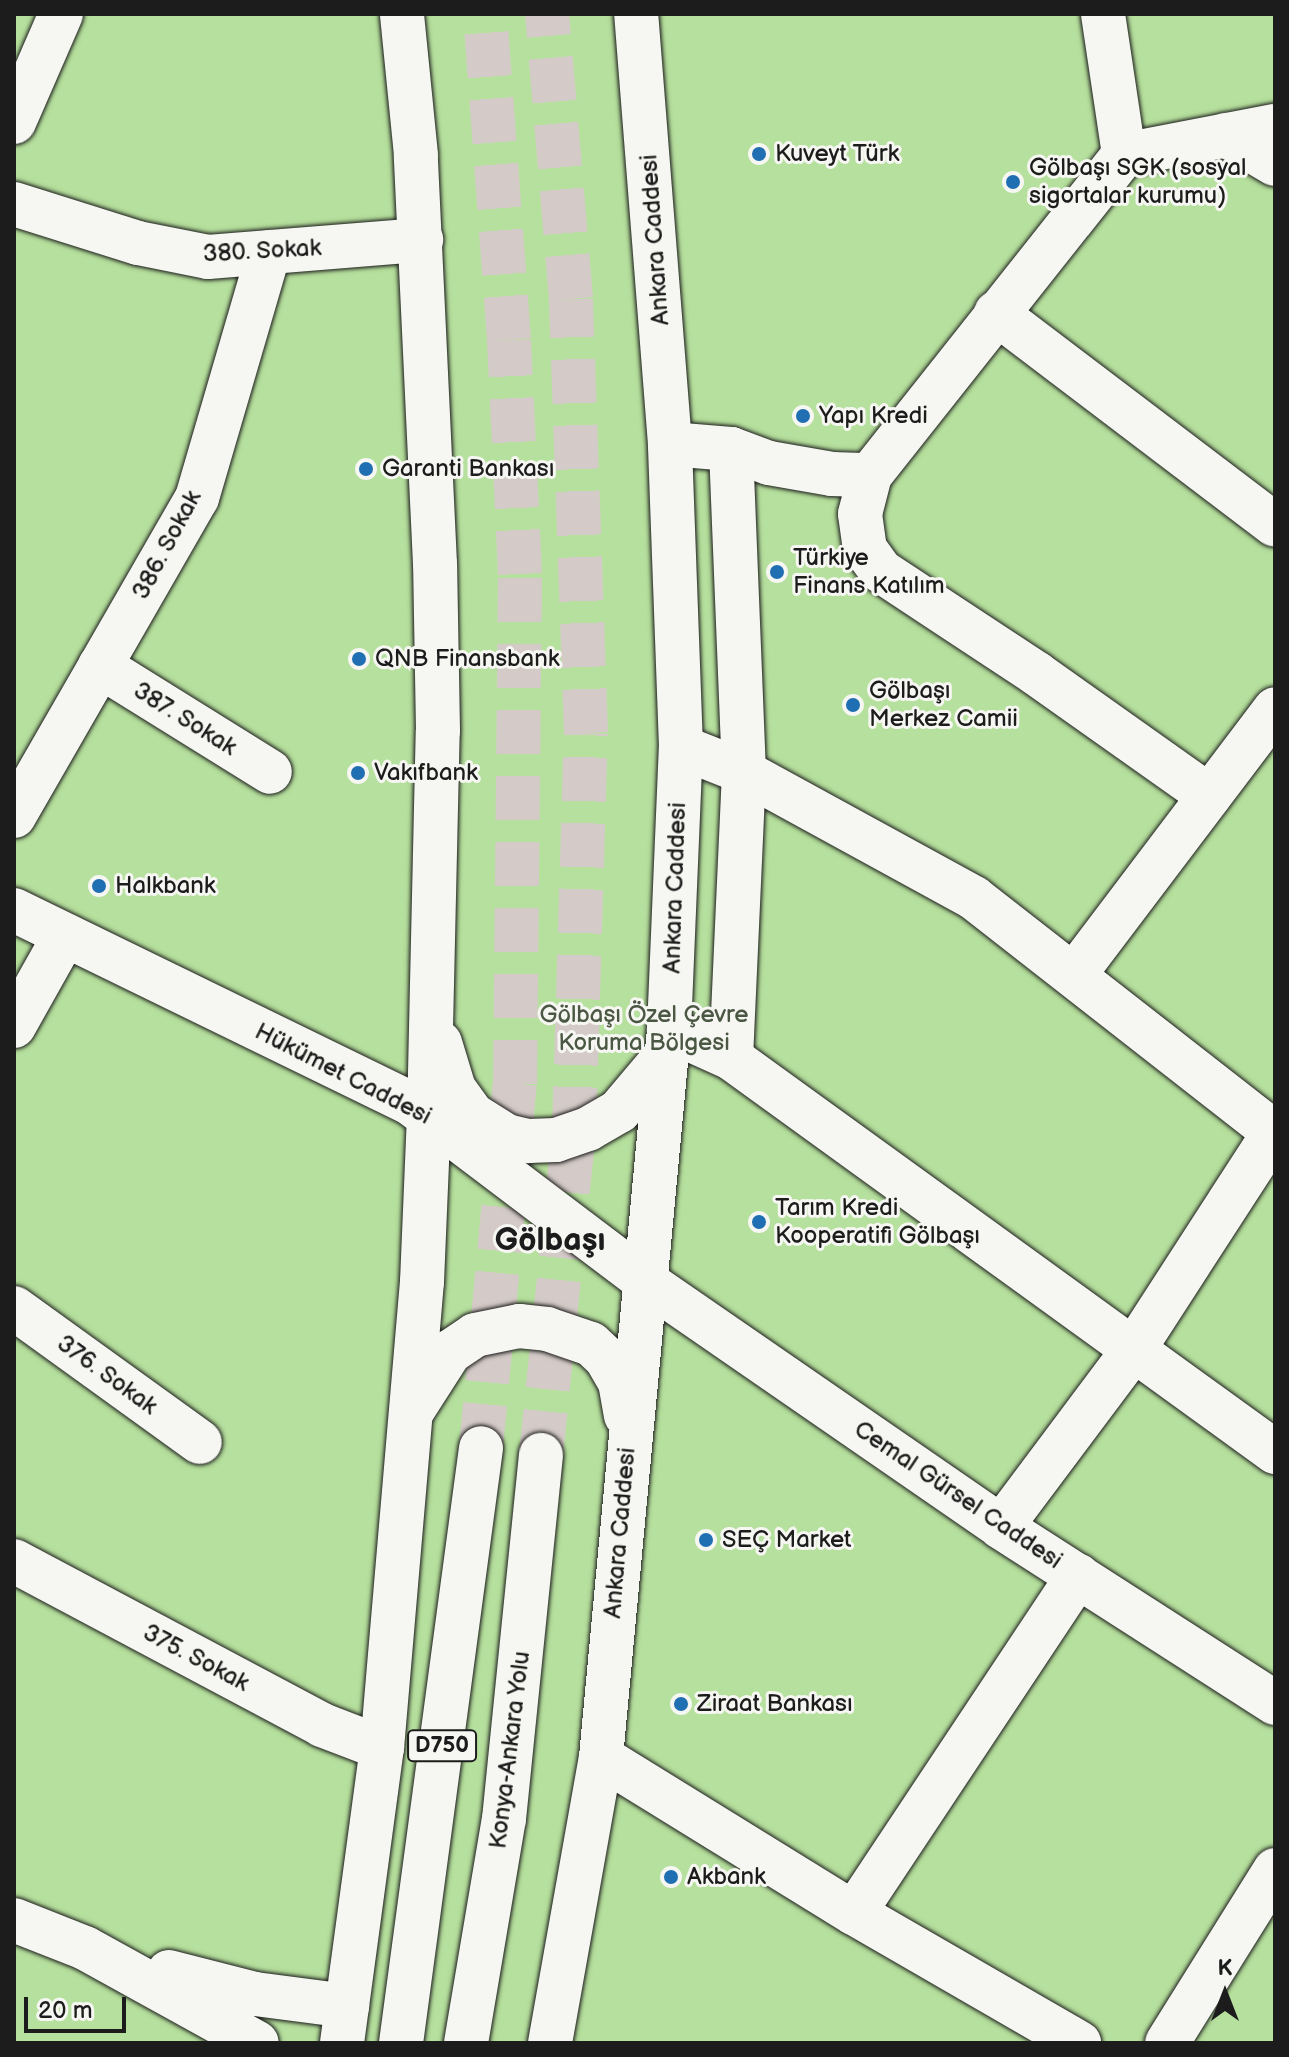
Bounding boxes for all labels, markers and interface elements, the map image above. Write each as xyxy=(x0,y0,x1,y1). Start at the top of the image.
place label: Kuveyt Türk xyxy=(775,140,900,168)
marker: Kuveyt Türk xyxy=(750,145,768,163)
street label: Ankara Caddesi xyxy=(635,154,675,326)
place label: Gölbaşı SGK (sosyal sigortalar kurumu) xyxy=(1029,154,1247,210)
marker: Gölbaşı SGK (sosyal sigortalar kurumu) xyxy=(1004,173,1022,191)
street label: 380. Sokak xyxy=(202,234,322,268)
place label: Yapı Kredi xyxy=(819,402,928,430)
marker: Yapı Kredi xyxy=(794,407,812,425)
place label: Garanti Bankası xyxy=(382,455,554,483)
marker: Garanti Bankası xyxy=(357,460,375,478)
street label: 386. Sokak xyxy=(126,486,208,604)
place label: Türkiye Finans Katılım xyxy=(793,544,945,600)
marker: Türkiye Finans Katılım xyxy=(768,563,786,581)
place label: QNB Finansbank xyxy=(375,645,559,673)
marker: QNB Finansbank xyxy=(350,650,368,668)
street label: 387. Sokak xyxy=(128,676,242,762)
place label: Gölbaşı Merkez Camii xyxy=(869,677,1018,733)
marker: Gölbaşı Merkez Camii xyxy=(844,696,862,714)
place label: Vakıfbank xyxy=(374,759,478,787)
marker: Vakıfbank xyxy=(349,764,367,782)
street label: Ankara Caddesi xyxy=(658,802,692,974)
place label: Halkbank xyxy=(115,872,216,900)
marker: Halkbank xyxy=(90,877,108,895)
park label: Gölbaşı Özel Çevre Koruma Bölgesi xyxy=(539,1001,749,1057)
street label: Hükümet Caddesi xyxy=(250,1017,436,1131)
place label: Tarım Kredi Kooperatifi Gölbaşı xyxy=(775,1194,980,1250)
marker: Tarım Kredi Kooperatifi Gölbaşı xyxy=(750,1213,768,1231)
district label: Gölbaşı xyxy=(495,1222,605,1260)
street label: 376. Sokak xyxy=(51,1329,163,1421)
street label: Cemal Gürsel Caddesi xyxy=(849,1415,1067,1575)
street label: Ankara Caddesi xyxy=(598,1446,642,1620)
place label: SEÇ Market xyxy=(722,1526,851,1554)
marker: SEÇ Market xyxy=(697,1531,715,1549)
street label: 375. Sokak xyxy=(138,1618,254,1698)
street label: Konya-Ankara Yolu xyxy=(483,1649,537,1851)
place label: Ziraat Bankası xyxy=(697,1690,853,1718)
marker: Ziraat Bankası xyxy=(672,1695,690,1713)
road number: D750 xyxy=(406,1728,478,1764)
place label: Akbank xyxy=(687,1863,766,1891)
marker: Akbank xyxy=(662,1868,680,1886)
north arrow xyxy=(1185,1953,1265,2033)
text: K xyxy=(1218,1955,1232,1982)
scale bar xyxy=(28,1981,130,2031)
text: 20 m xyxy=(38,1996,93,2025)

